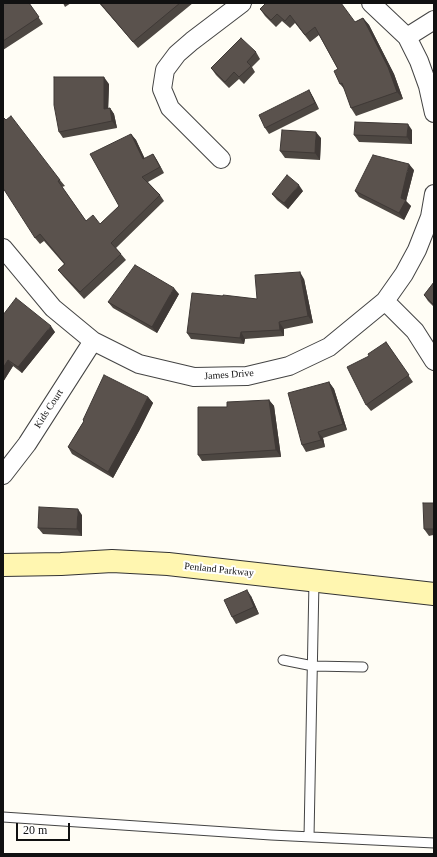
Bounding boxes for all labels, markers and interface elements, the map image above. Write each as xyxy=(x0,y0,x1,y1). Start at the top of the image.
street label: James Drive xyxy=(204,367,254,383)
street label: Kids Court xyxy=(32,387,66,431)
street label: Penland Parkway xyxy=(184,560,254,580)
scale bar xyxy=(18,815,72,841)
text: 20 m xyxy=(23,823,47,837)

